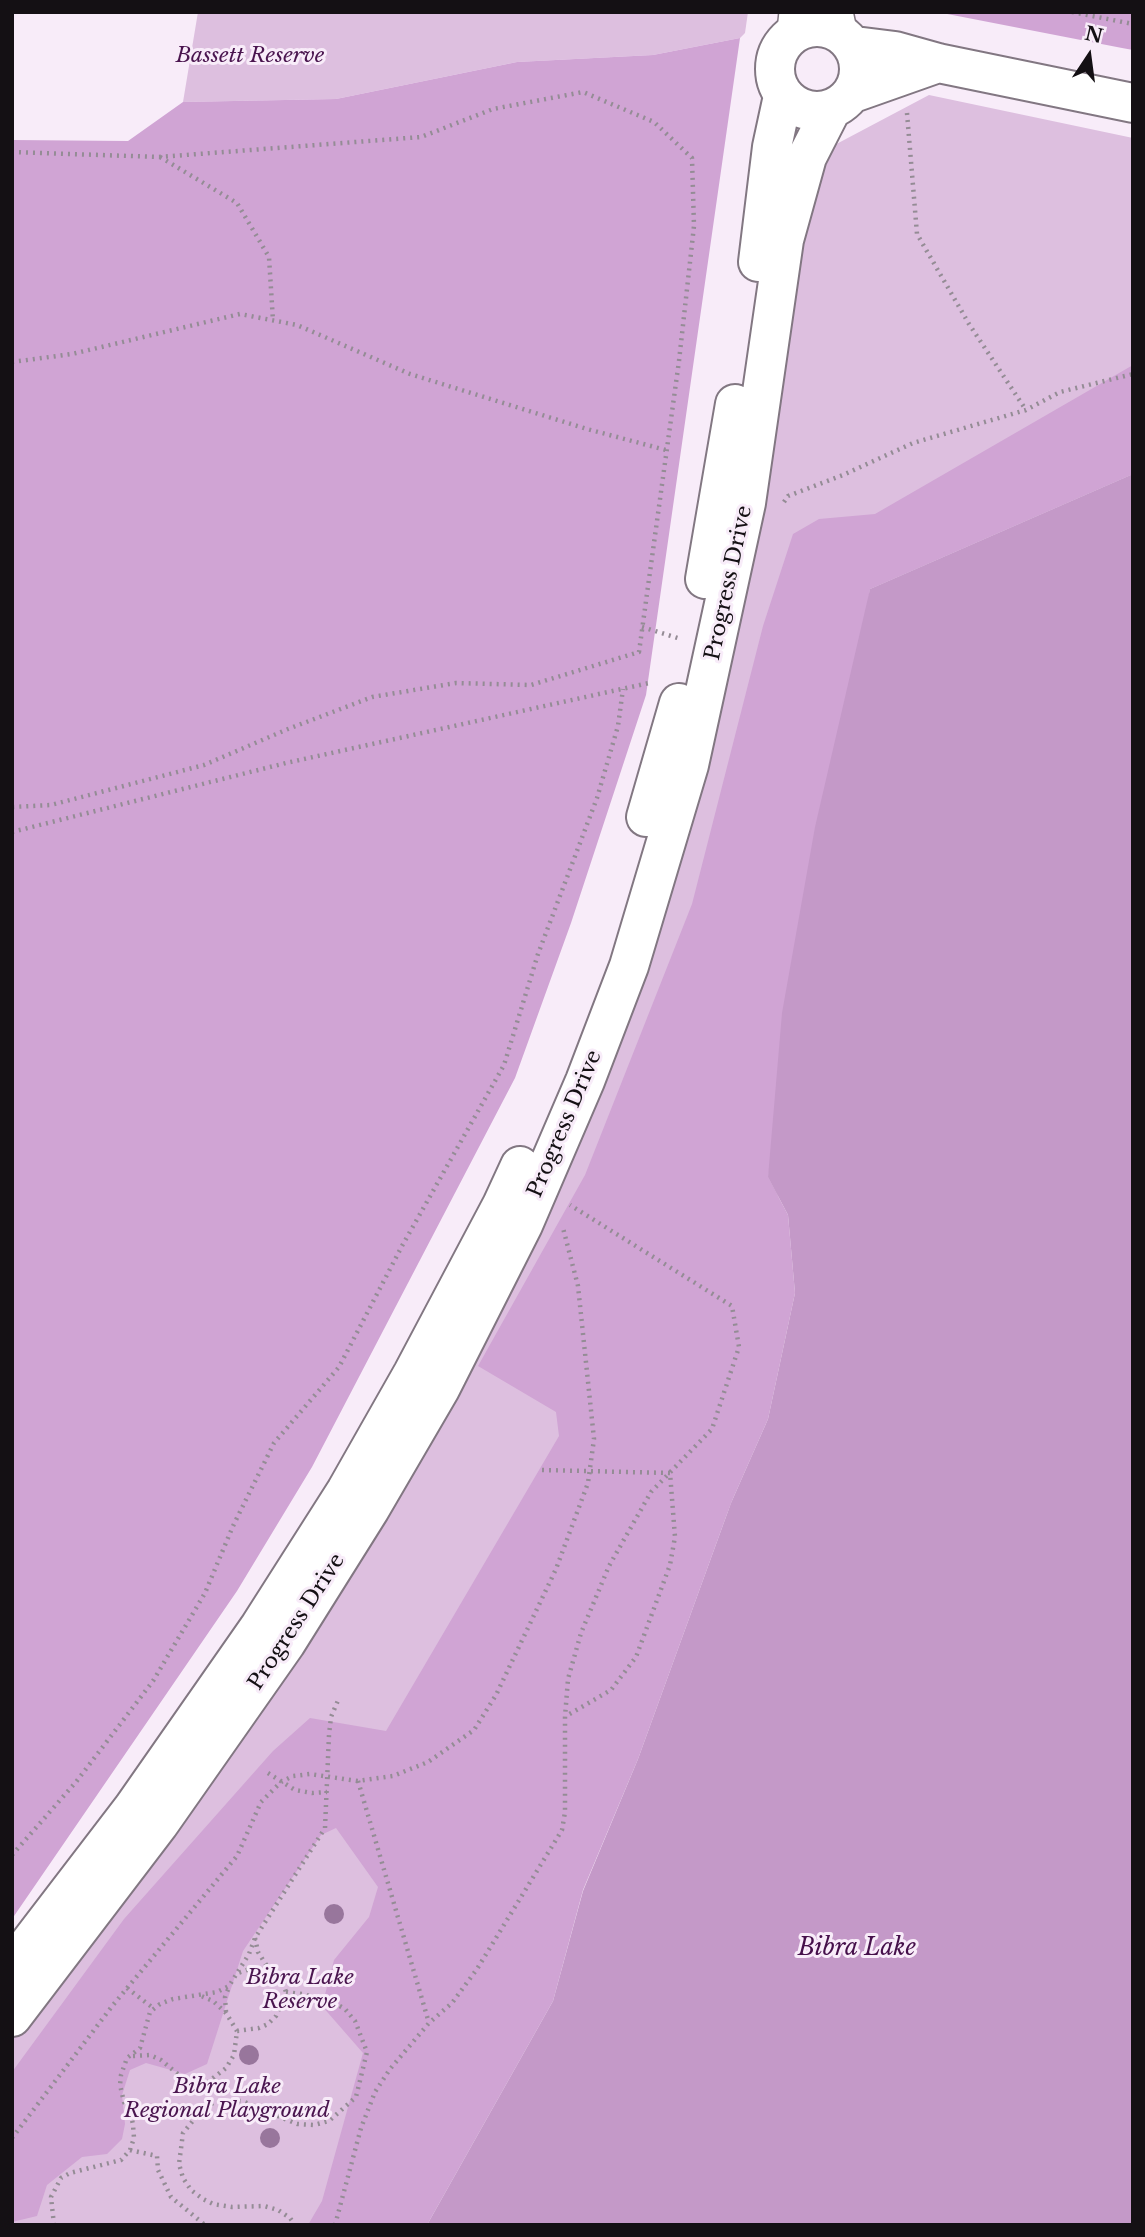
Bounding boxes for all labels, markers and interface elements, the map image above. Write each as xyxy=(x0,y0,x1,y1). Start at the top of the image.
north arrow xyxy=(1054,21,1124,91)
text: N xyxy=(1083,22,1105,48)
park label: Bassett Reserve xyxy=(176,43,324,69)
street label: Progress Drive xyxy=(700,503,758,663)
street label: Progress Drive xyxy=(523,1047,607,1201)
street label: Progress Drive xyxy=(244,1549,350,1695)
water label: Bibra Lake xyxy=(798,1935,916,1963)
park label: Bibra Lake Reserve xyxy=(246,1965,354,2015)
park label: Bibra Lake Regional Playground xyxy=(124,2074,330,2124)

